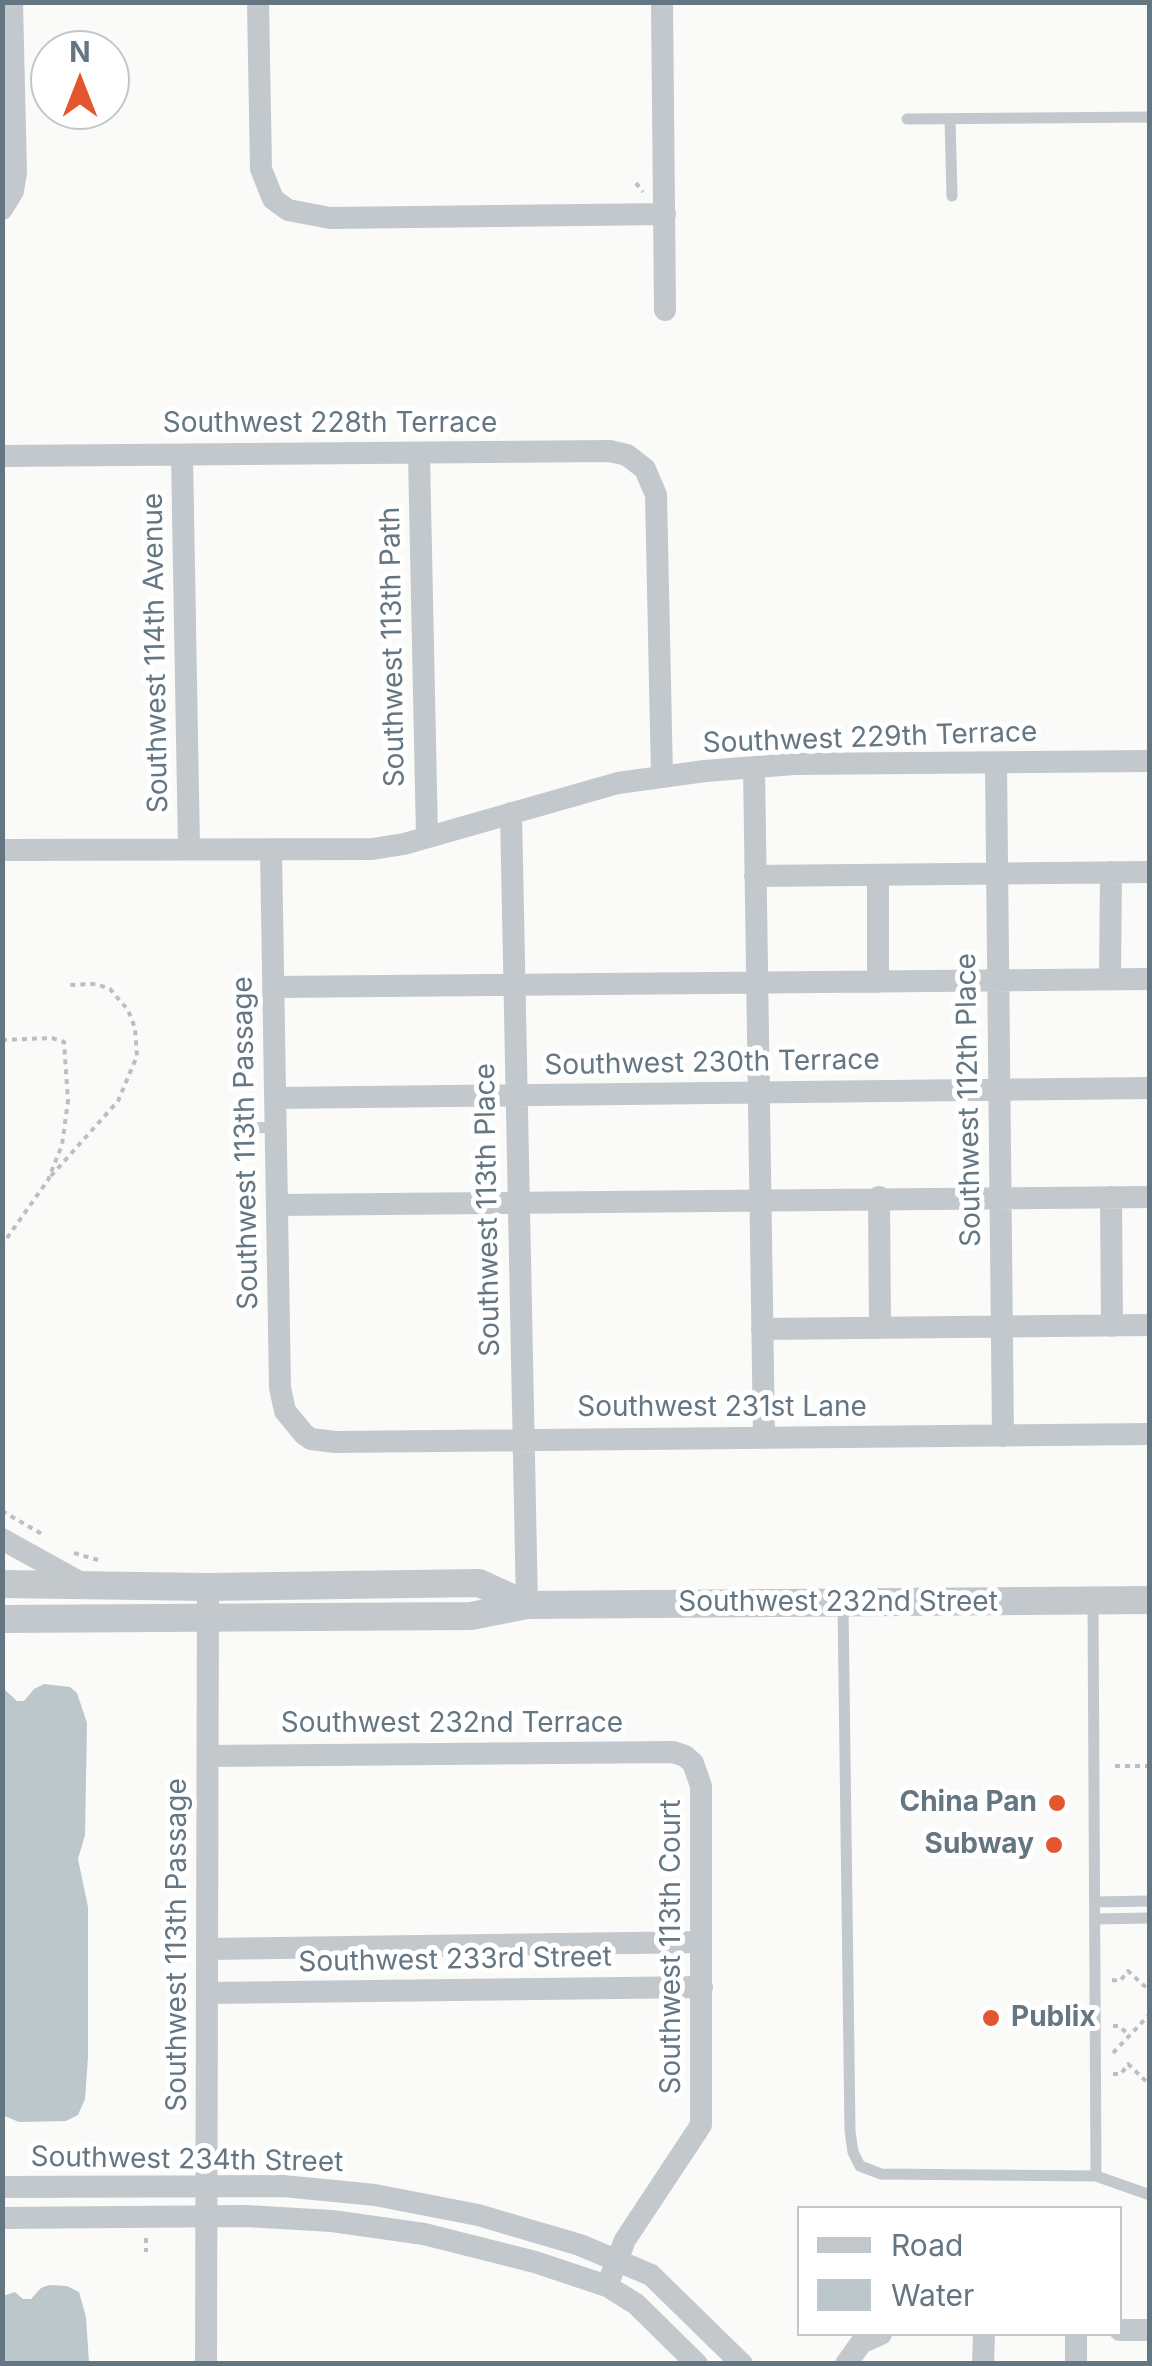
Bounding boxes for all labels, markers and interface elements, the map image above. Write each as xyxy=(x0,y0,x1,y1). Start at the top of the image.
north arrow xyxy=(30,30,130,130)
text: N xyxy=(69,35,91,69)
street label: Southwest 228th Terrace xyxy=(163,407,497,441)
street label: Southwest 114th Avenue xyxy=(136,493,176,813)
street label: Southwest 113th Path xyxy=(374,506,412,788)
street label: Southwest 229th Terrace xyxy=(702,715,1038,761)
street label: Southwest 112th Place xyxy=(950,953,988,1247)
street label: Southwest 113th Passage xyxy=(226,976,266,1310)
street label: Southwest 230th Terrace xyxy=(544,1043,880,1083)
street label: Southwest 113th Place xyxy=(469,1063,507,1357)
street label: Southwest 231st Lane xyxy=(577,1391,867,1425)
street label: Southwest 232nd Street xyxy=(678,1586,998,1620)
street label: Southwest 232nd Terrace xyxy=(281,1707,623,1741)
street label: Southwest 113th Passage xyxy=(161,1778,195,2112)
place label: China Pan xyxy=(899,1786,1037,1820)
marker: China Pan xyxy=(1046,1792,1068,1814)
street label: Southwest 113th Court xyxy=(655,1799,689,2095)
place label: Subway xyxy=(925,1828,1034,1862)
marker: Subway xyxy=(1043,1834,1065,1856)
street label: Southwest 233rd Street xyxy=(298,1940,612,1980)
place label: Publix xyxy=(1011,2001,1096,2035)
marker: Publix xyxy=(980,2007,1002,2029)
street label: Southwest 234th Street xyxy=(30,2140,344,2180)
legend xyxy=(797,2206,1122,2336)
text: Road xyxy=(891,2227,963,2263)
text: Water xyxy=(891,2277,974,2313)

